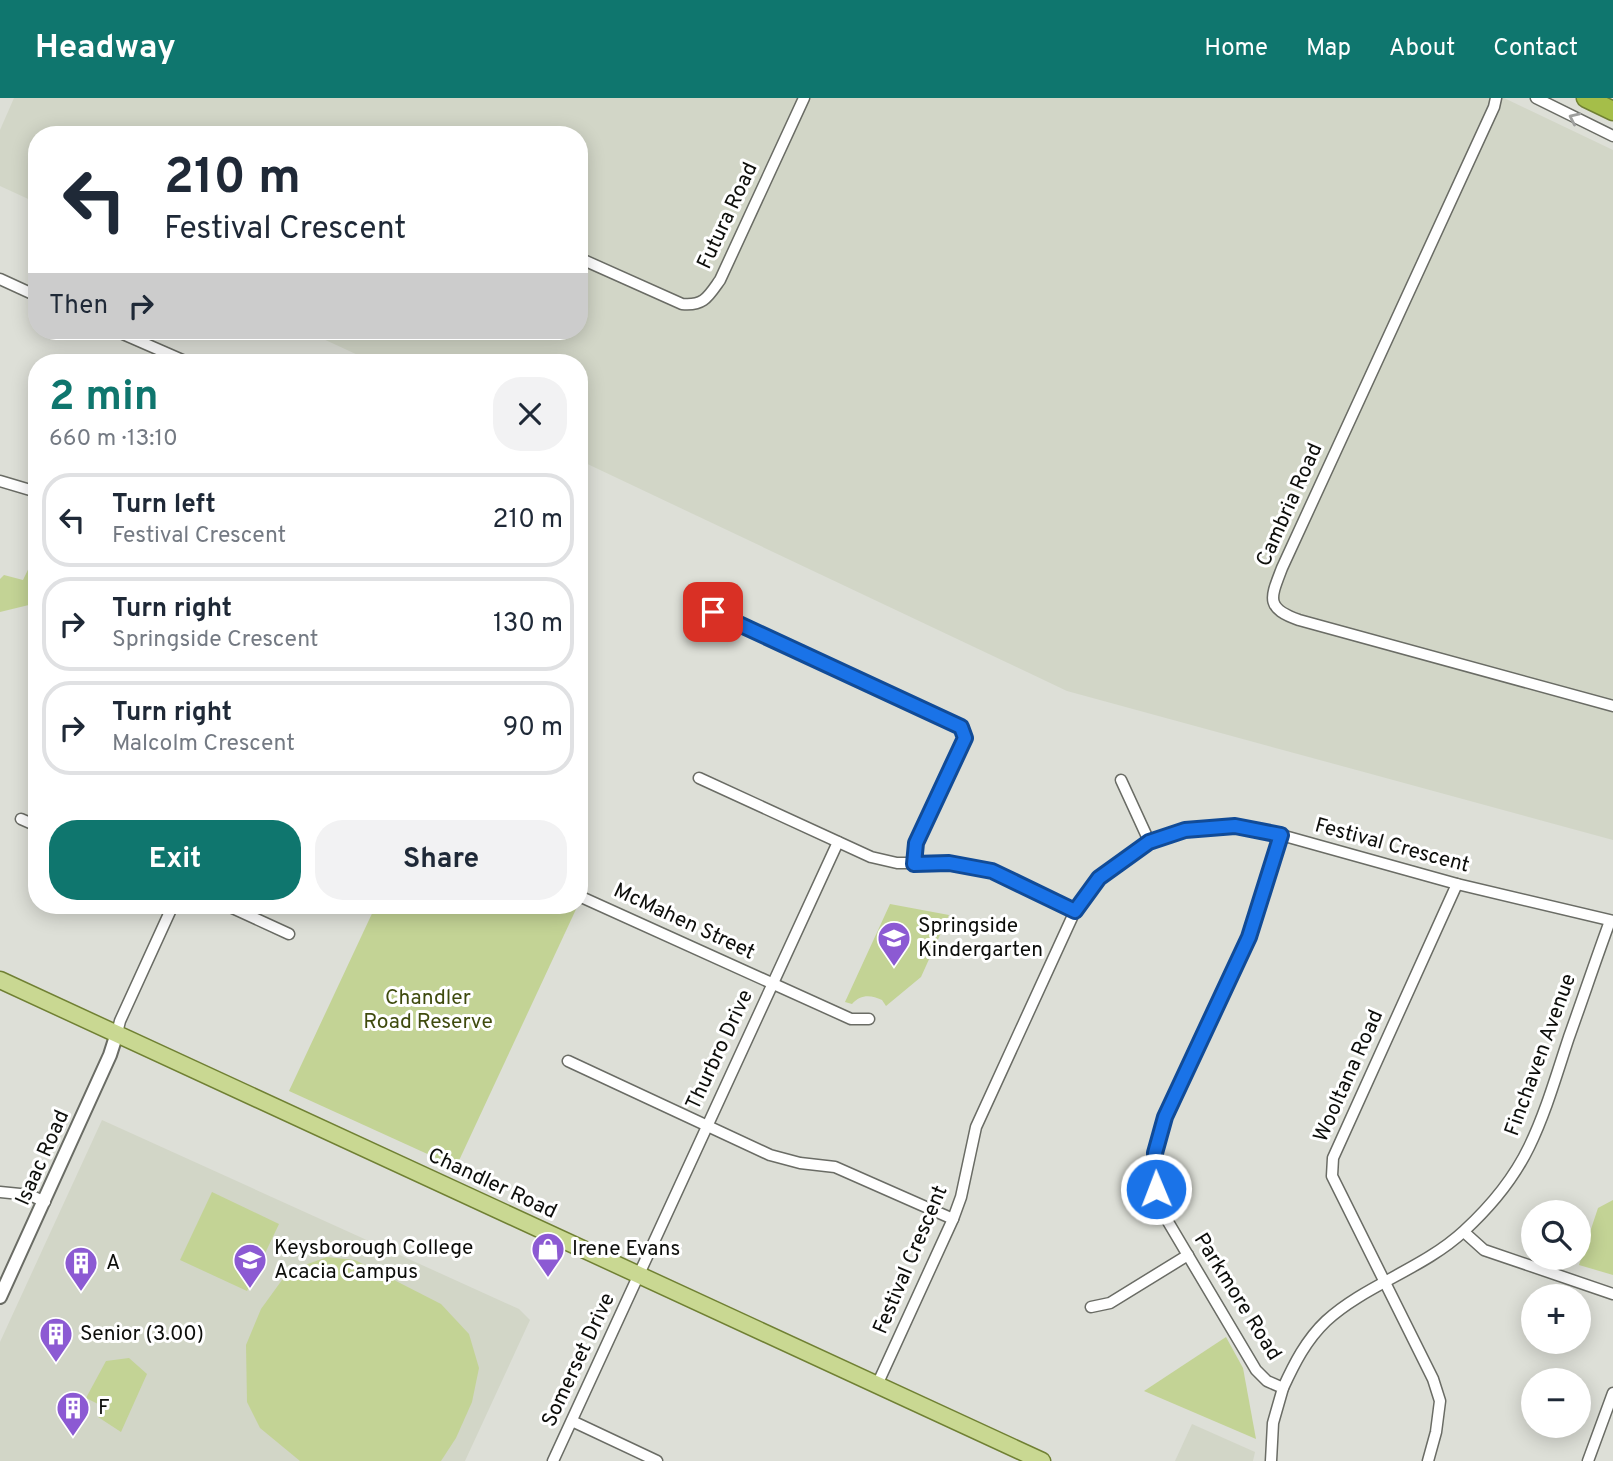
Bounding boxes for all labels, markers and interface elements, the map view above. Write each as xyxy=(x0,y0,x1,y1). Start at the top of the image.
text: Headway xyxy=(35,28,176,70)
text: Home xyxy=(1204,34,1268,64)
text: Map xyxy=(1306,34,1351,64)
text: About xyxy=(1389,34,1455,64)
text: Contact xyxy=(1493,34,1578,64)
one-way arrow xyxy=(1569,112,1581,126)
text: 210 m xyxy=(164,149,301,211)
icon: left xyxy=(49,154,140,245)
street label: Futura Road xyxy=(692,158,764,274)
text: Festival Crescent xyxy=(164,210,406,250)
icon: right xyxy=(122,287,160,325)
text: Then xyxy=(49,290,108,323)
text: 2 min xyxy=(49,372,159,425)
button: close xyxy=(493,377,567,451)
text: 660 m · 13:10 xyxy=(49,425,178,454)
street label: Cambria Road xyxy=(1251,439,1329,571)
text: Turn left xyxy=(112,489,216,522)
icon: left xyxy=(53,501,91,539)
text: 210 m xyxy=(493,504,563,537)
text: Festival Crescent xyxy=(112,522,286,551)
pin xyxy=(683,582,743,642)
text: Turn right xyxy=(112,593,232,626)
icon: arrive xyxy=(694,593,732,631)
icon: right xyxy=(53,605,91,643)
text: 130 m xyxy=(493,608,563,641)
text: Springside Crescent xyxy=(112,626,318,655)
text: Turn right xyxy=(112,697,232,730)
icon: right xyxy=(53,709,91,747)
text: 90 m xyxy=(503,712,563,745)
text: Malcolm Crescent xyxy=(112,730,295,759)
street label: Festival Crescent xyxy=(1312,812,1472,880)
button: Exit xyxy=(49,820,301,900)
button: Share xyxy=(315,820,567,900)
street label: McMahen Street xyxy=(609,877,759,967)
place label: Springside Kindergarten xyxy=(918,913,1043,964)
school or university icon: Springside Kindergarten xyxy=(875,919,913,968)
street label: Finchaven Avenue xyxy=(1499,970,1583,1140)
park label: Chandler Road Reserve xyxy=(363,985,493,1036)
street label: Thurbro Drive xyxy=(680,985,760,1115)
street label: Wooltana Road xyxy=(1308,1006,1390,1146)
street label: Isaac Road xyxy=(10,1106,76,1210)
street label: Chandler Road xyxy=(423,1142,561,1226)
position arrow xyxy=(1119,1152,1193,1226)
street label: Festival Crescent xyxy=(867,1181,955,1339)
map controls xyxy=(1521,1200,1591,1438)
button: search xyxy=(1521,1200,1591,1270)
street label: Parkmore Road xyxy=(1187,1228,1287,1366)
shop icon: Irene Evans xyxy=(529,1230,567,1279)
place label: Keysborough College Acacia Campus xyxy=(274,1235,473,1286)
place label: Irene Evans xyxy=(572,1236,680,1263)
school or university icon: Keysborough College Acacia Campus xyxy=(231,1241,269,1290)
building icon: A xyxy=(62,1244,100,1293)
place label: A xyxy=(106,1250,120,1277)
button: + xyxy=(1521,1284,1591,1354)
street label: Somerset Drive xyxy=(536,1289,622,1431)
building icon: Senior (3.00) xyxy=(37,1315,75,1364)
place label: Senior (3.00) xyxy=(80,1321,204,1348)
button: − xyxy=(1521,1368,1591,1438)
building icon: F xyxy=(54,1389,92,1438)
place label: F xyxy=(98,1395,110,1422)

